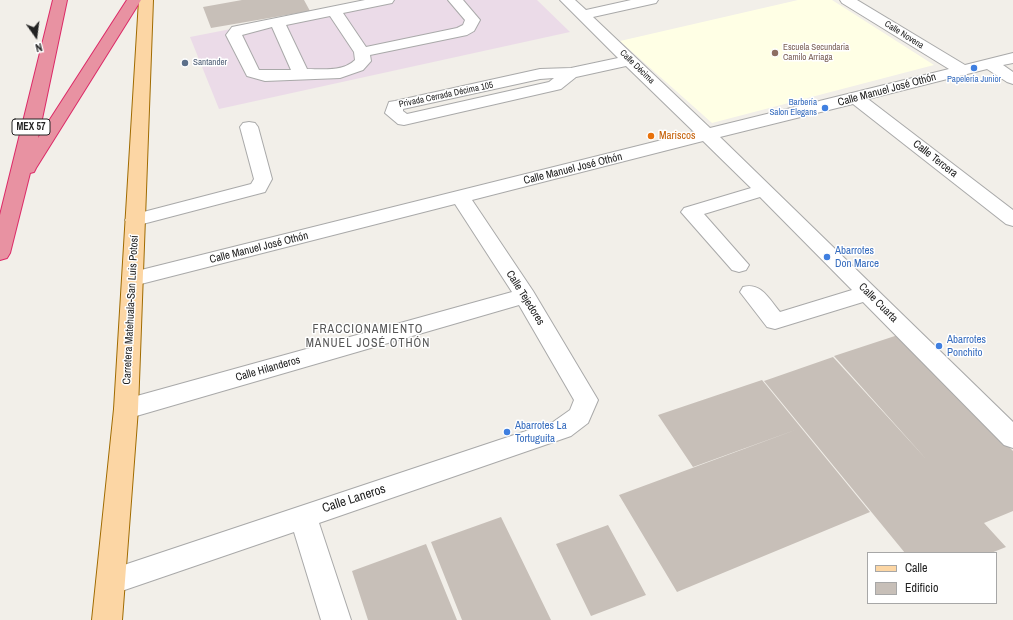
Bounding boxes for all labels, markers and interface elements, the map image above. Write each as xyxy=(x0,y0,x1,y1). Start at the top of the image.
north arrow xyxy=(16,16,56,56)
street label: Calle Novena xyxy=(882,19,926,51)
text: N xyxy=(34,40,44,55)
place label: Escuela Secundaria Camilo Arriaga xyxy=(783,43,849,64)
street label: Calle Décima xyxy=(617,48,657,86)
marker: Escuela Secundaria Camilo Arriaga xyxy=(770,48,780,58)
marker: Santander xyxy=(180,58,190,68)
place label: Santander xyxy=(193,58,227,68)
marker: Papelería Junior xyxy=(969,63,979,73)
street label: Calle Manuel José Othón xyxy=(836,71,938,109)
place label: Papelería Junior xyxy=(947,75,1001,85)
street label: Privada Cerrada Décima 105 xyxy=(398,80,494,110)
place label: Barbería Salon Elegans xyxy=(769,98,817,119)
marker: Barbería Salon Elegans xyxy=(820,103,830,113)
road number: MEX 57 xyxy=(12,119,50,135)
place label: Mariscos xyxy=(659,129,696,143)
marker: Mariscos xyxy=(646,131,656,141)
street label: Calle Tercera xyxy=(910,137,960,181)
street label: Calle Manuel José Othón xyxy=(522,150,624,188)
street label: Calle Manuel José Othón xyxy=(208,229,310,267)
street label: Carretera Matehuala-San Luis Potosí xyxy=(120,235,142,385)
place label: Abarrotes Don Marce xyxy=(835,244,879,270)
marker: Abarrotes Don Marce xyxy=(822,252,832,262)
street label: Calle Tejedores xyxy=(503,268,547,328)
street label: Calle Cuarta xyxy=(856,281,900,325)
district label: FRACCIONAMIENTO MANUEL JOSÉ OTHÓN xyxy=(306,323,430,351)
place label: Abarrotes Ponchito xyxy=(947,333,986,359)
marker: Abarrotes Ponchito xyxy=(934,341,944,351)
street label: Calle Hilanderos xyxy=(234,353,302,385)
place label: Abarrotes La Tortuguita xyxy=(515,419,567,445)
marker: Abarrotes La Tortuguita xyxy=(502,427,512,437)
street label: Calle Laneros xyxy=(320,481,388,517)
legend xyxy=(867,552,997,604)
text: Calle xyxy=(905,560,927,576)
text: Edificio xyxy=(905,580,938,596)

